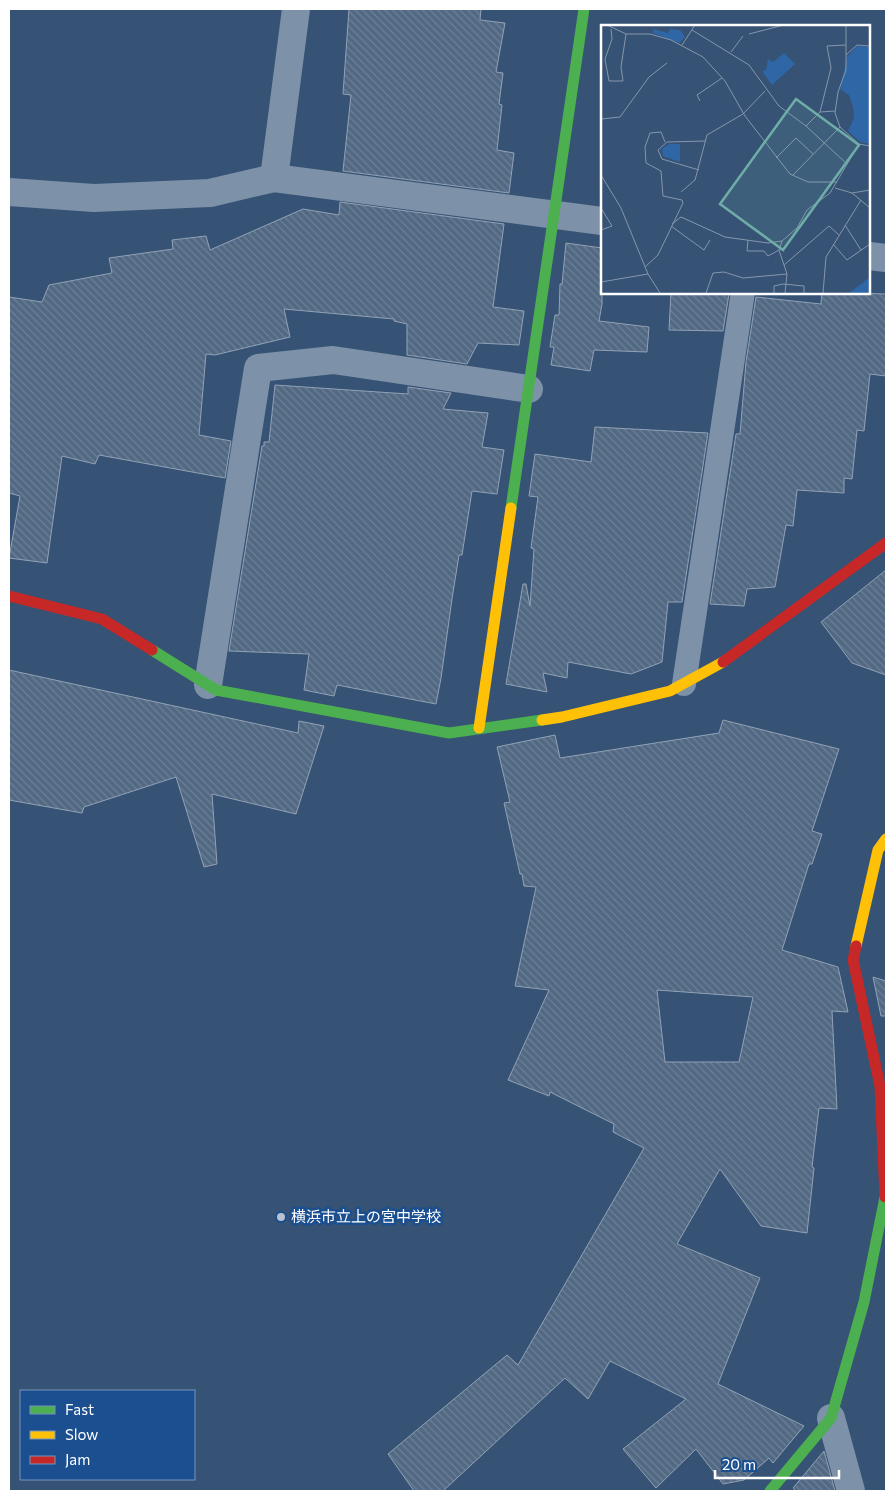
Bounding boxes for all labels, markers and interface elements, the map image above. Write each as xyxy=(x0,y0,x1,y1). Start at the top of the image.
inset map xyxy=(601,25,870,294)
place label: 横浜市立上の宮中学校 xyxy=(291,1207,441,1225)
marker: 横浜市立上の宮中学校 xyxy=(275,1211,287,1223)
legend xyxy=(20,1390,195,1480)
text: Fast xyxy=(65,1400,94,1418)
text: Slow xyxy=(65,1425,98,1443)
scale bar xyxy=(715,1448,839,1480)
text: Jam xyxy=(65,1450,90,1468)
text: 20 m xyxy=(722,1455,756,1473)

